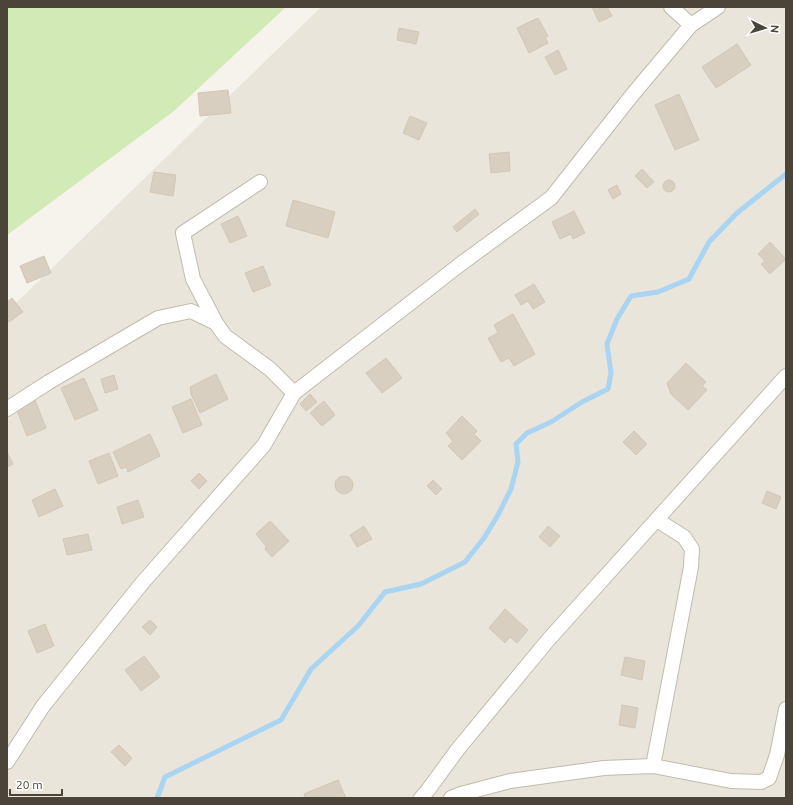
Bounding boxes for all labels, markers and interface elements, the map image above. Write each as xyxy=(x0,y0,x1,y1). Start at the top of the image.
north arrow xyxy=(745,8,785,48)
text: N xyxy=(769,24,781,33)
scale bar xyxy=(10,771,62,797)
text: 20 m xyxy=(16,778,43,791)

